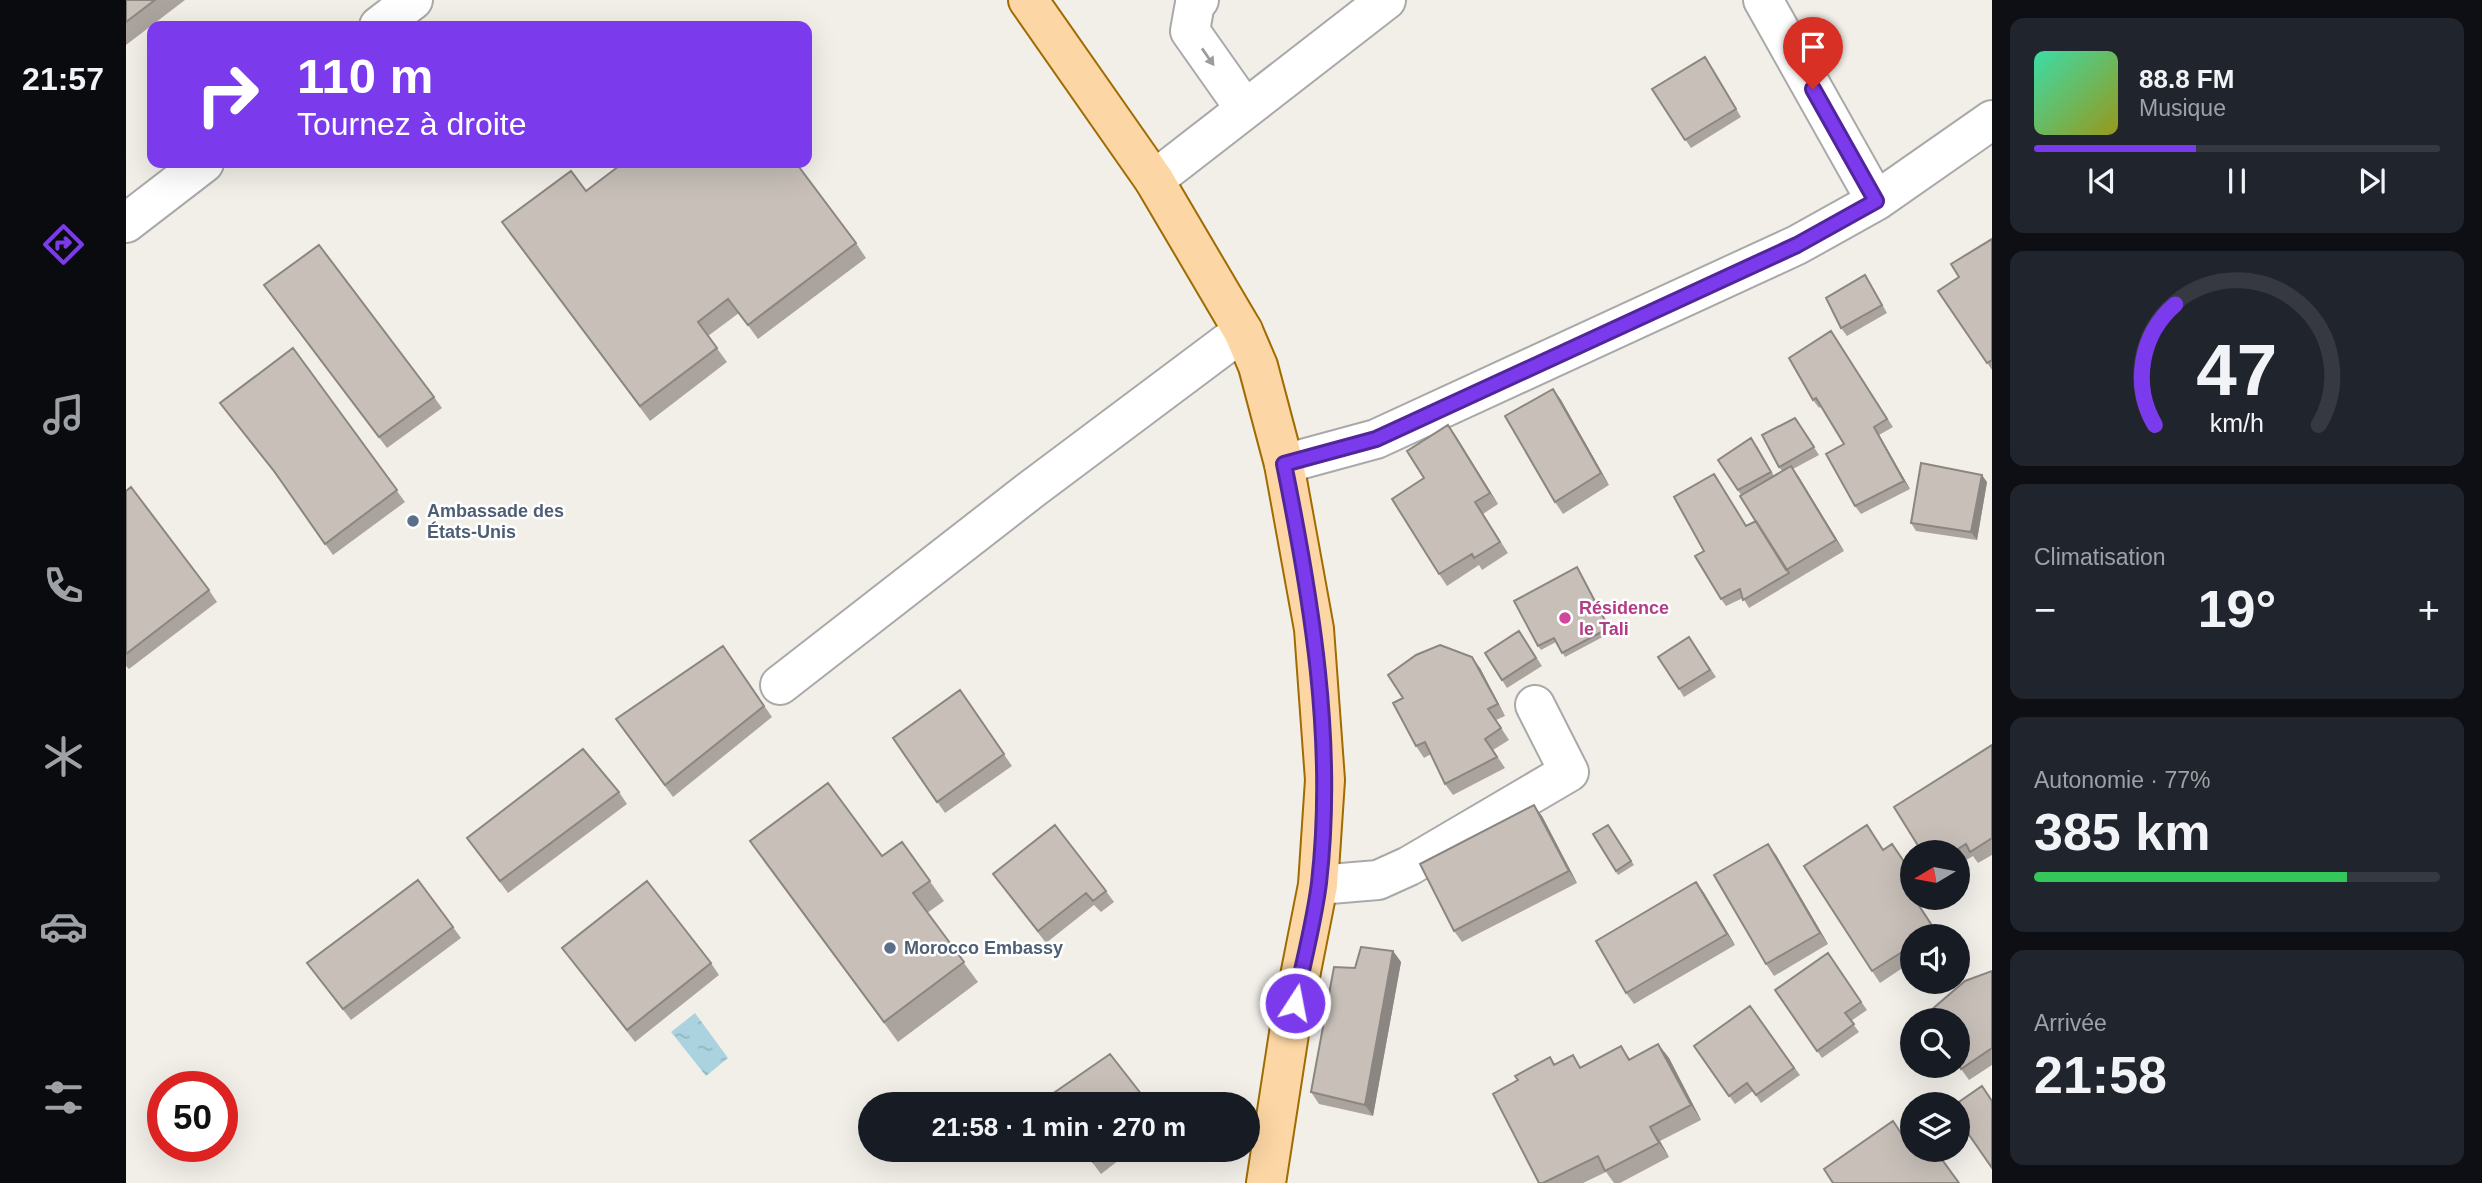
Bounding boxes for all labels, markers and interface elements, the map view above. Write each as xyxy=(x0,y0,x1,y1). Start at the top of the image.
pin xyxy=(1783,17,1843,89)
icon: arrive xyxy=(1794,28,1832,66)
one-way arrow xyxy=(1201,48,1215,66)
icon: right xyxy=(182,49,273,140)
text: 110 m xyxy=(297,49,433,103)
text: 21:57 xyxy=(22,61,104,97)
text: 88.8 FM xyxy=(2139,64,2234,94)
text: Musique xyxy=(2139,95,2226,121)
text: Tournez à droite xyxy=(297,106,526,142)
icon: previous xyxy=(2083,162,2121,200)
icon: pause xyxy=(2218,162,2256,200)
icon: next xyxy=(2353,162,2391,200)
icon: directions xyxy=(39,220,88,269)
text: 47 xyxy=(2197,329,2277,410)
icon: music xyxy=(39,390,88,439)
text: km/h xyxy=(2210,408,2264,436)
place label: Ambassade des États-Unis xyxy=(427,501,564,542)
marker: Ambassade des États-Unis xyxy=(405,513,421,529)
text: Climatisation xyxy=(2034,544,2166,570)
icon: phone xyxy=(39,561,88,610)
text: 19° xyxy=(2198,580,2276,638)
text: − xyxy=(2034,589,2056,631)
text: + xyxy=(2418,589,2440,631)
place label: Résidence le Tali xyxy=(1579,598,1669,639)
marker: Résidence le Tali xyxy=(1557,610,1573,626)
icon: climate xyxy=(39,732,88,781)
text: Autonomie · 77% xyxy=(2034,767,2210,793)
text: 385 km xyxy=(2034,803,2210,861)
north arrow xyxy=(1900,840,1970,910)
map controls xyxy=(1900,840,1970,1162)
icon: car xyxy=(39,902,88,951)
button: sound xyxy=(1900,924,1970,994)
place label: Morocco Embassy xyxy=(904,938,1063,958)
marker: Morocco Embassy xyxy=(882,940,898,956)
position arrow xyxy=(1258,966,1332,1040)
button: search xyxy=(1900,1008,1970,1078)
text: Arrivée xyxy=(2034,1010,2107,1036)
text: 21:58 xyxy=(2034,1046,2167,1104)
speed limit sign: 50 xyxy=(147,1071,238,1162)
icon: filters xyxy=(39,1073,88,1122)
button: layers xyxy=(1900,1092,1970,1162)
text: 21:58 · 1 min · 270 m xyxy=(932,1112,1186,1142)

